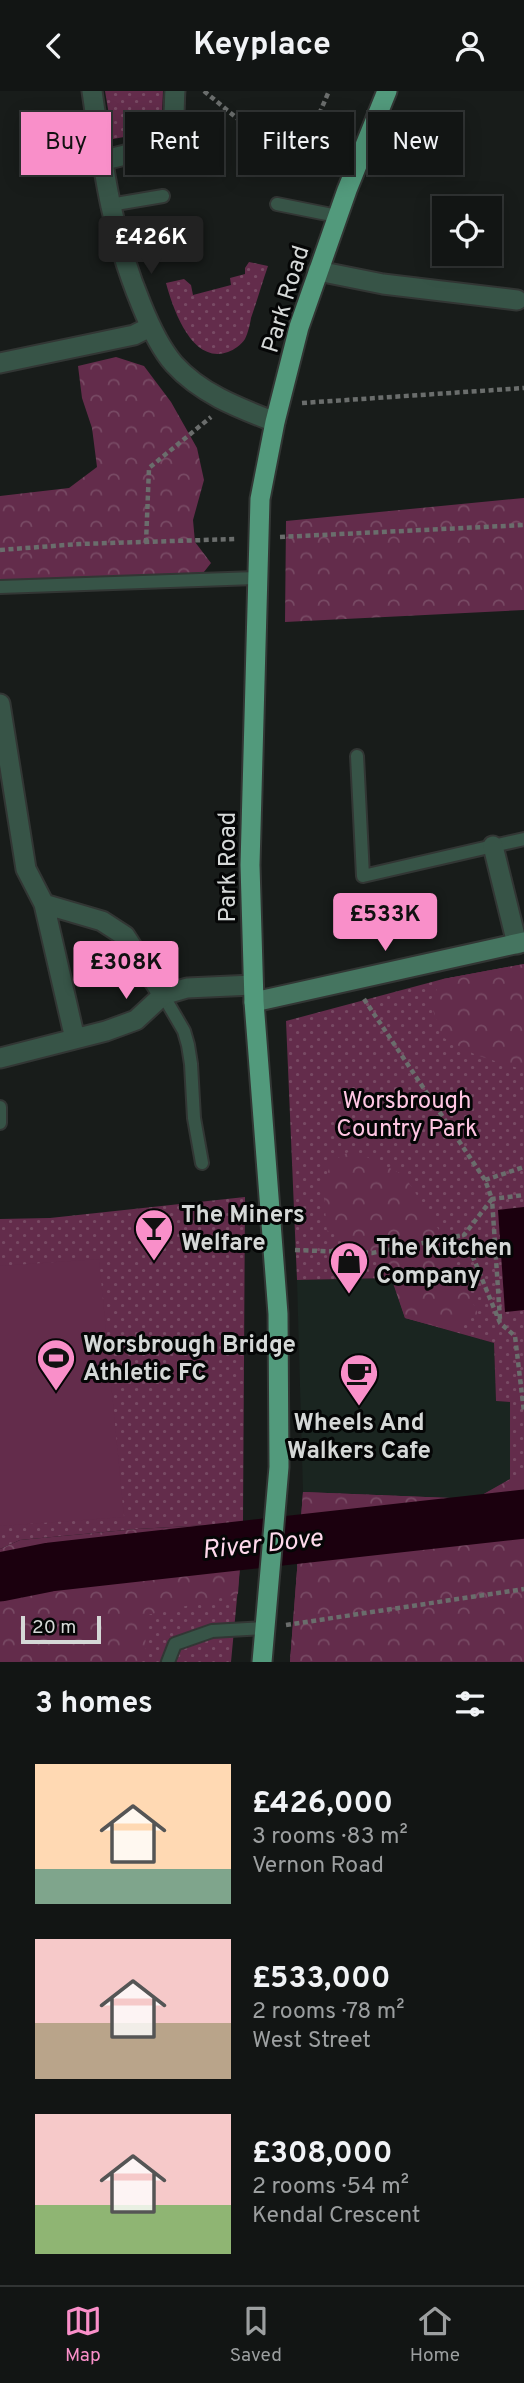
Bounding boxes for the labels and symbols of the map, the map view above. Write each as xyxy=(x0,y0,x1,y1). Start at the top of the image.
pin: £426K xyxy=(102,216,200,276)
street label: Park Road xyxy=(256,242,317,357)
street label: Park Road xyxy=(214,812,244,922)
pin: £533K xyxy=(336,893,434,953)
pin: £308K xyxy=(77,941,175,1001)
park label: Worsbrough Country Park xyxy=(336,1087,478,1145)
place label: The Miners Welfare xyxy=(181,1201,305,1259)
bar icon: The Miners Welfare xyxy=(133,1207,175,1262)
place label: The Kitchen Company xyxy=(376,1234,512,1292)
shop icon: The Kitchen Company xyxy=(328,1240,370,1295)
place label: Worsbrough Bridge Athletic FC xyxy=(83,1331,296,1389)
sports icon: Worsbrough Bridge Athletic FC xyxy=(35,1337,77,1392)
cafe icon: Wheels And Walkers Cafe xyxy=(338,1352,380,1407)
place label: Wheels And Walkers Cafe xyxy=(287,1409,431,1467)
water label: River Dove xyxy=(200,1523,325,1568)
scale bar xyxy=(21,1613,102,1645)

